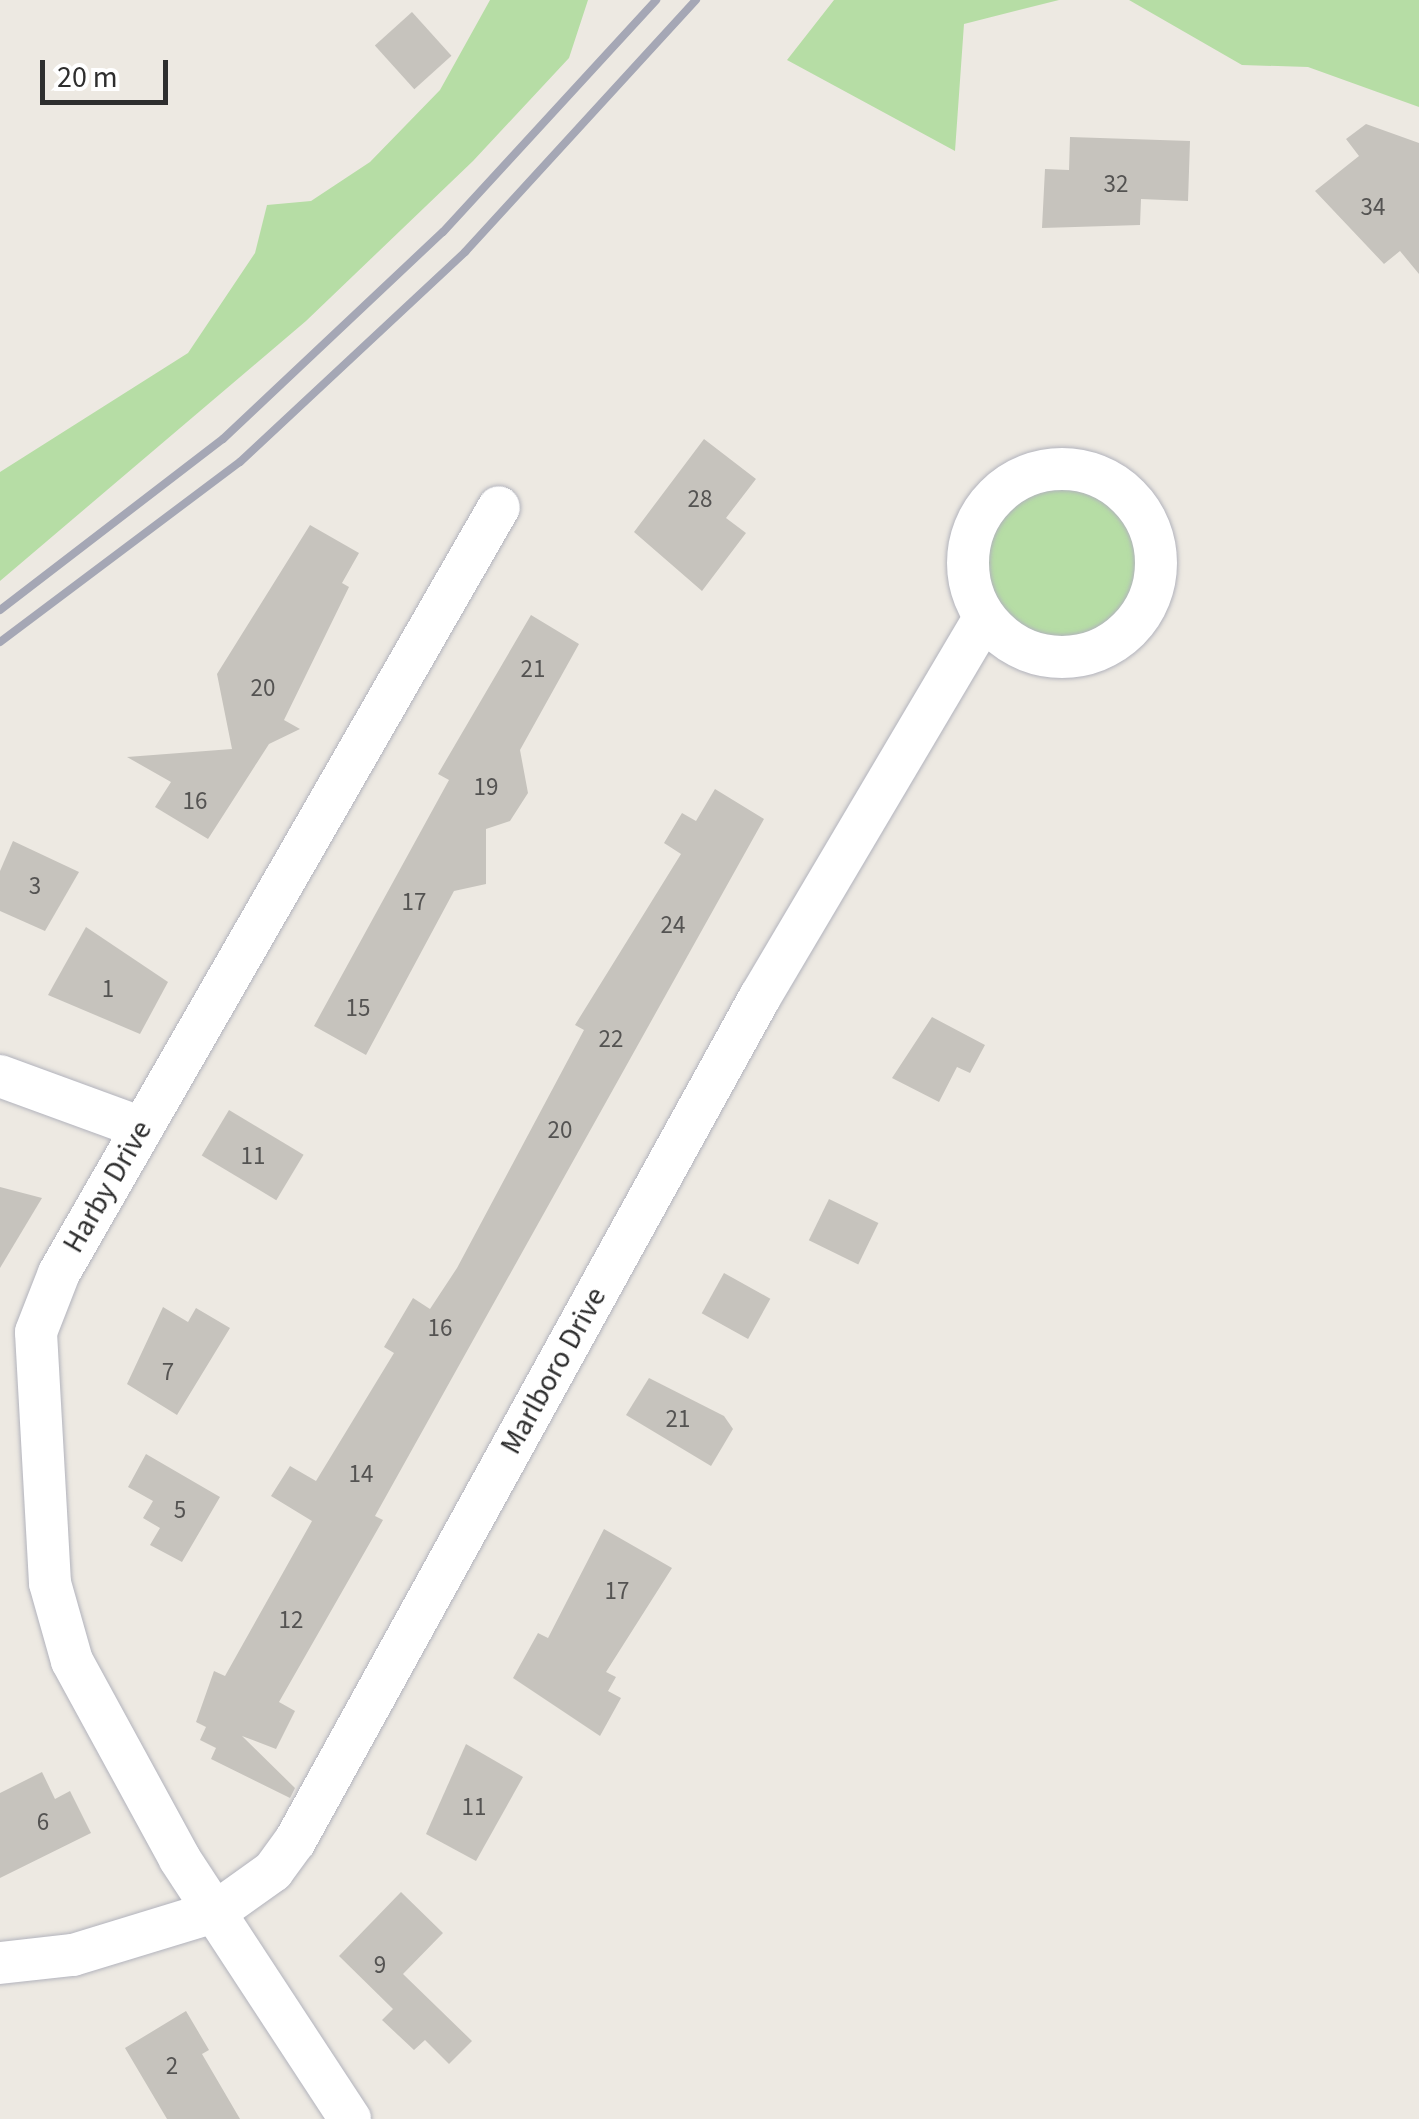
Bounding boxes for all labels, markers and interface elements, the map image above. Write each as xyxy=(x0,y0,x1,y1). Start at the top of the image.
scale bar xyxy=(45,40,172,102)
text: 20 m xyxy=(57,56,118,99)
house number: 32 xyxy=(1104,169,1128,199)
house number: 34 xyxy=(1361,192,1385,222)
house number: 28 xyxy=(688,484,712,514)
house number: 21 xyxy=(521,654,545,684)
house number: 20 xyxy=(251,673,275,703)
house number: 19 xyxy=(474,772,498,802)
house number: 16 xyxy=(183,786,207,816)
house number: 3 xyxy=(29,871,41,901)
house number: 17 xyxy=(402,887,426,917)
house number: 24 xyxy=(661,910,685,940)
house number: 1 xyxy=(102,974,114,1004)
house number: 15 xyxy=(346,993,370,1023)
house number: 22 xyxy=(599,1024,623,1054)
street label: Harby Drive xyxy=(56,1115,160,1259)
house number: 20 xyxy=(548,1115,572,1145)
house number: 11 xyxy=(241,1141,265,1171)
street label: Marlboro Drive xyxy=(493,1281,615,1461)
house number: 16 xyxy=(428,1313,452,1343)
house number: 7 xyxy=(162,1357,174,1387)
house number: 21 xyxy=(666,1404,690,1434)
house number: 14 xyxy=(349,1459,373,1489)
house number: 5 xyxy=(174,1495,186,1525)
house number: 17 xyxy=(605,1576,629,1606)
house number: 12 xyxy=(279,1605,303,1635)
house number: 11 xyxy=(462,1792,486,1822)
house number: 6 xyxy=(37,1807,49,1837)
house number: 9 xyxy=(374,1950,386,1980)
house number: 2 xyxy=(166,2051,178,2081)

